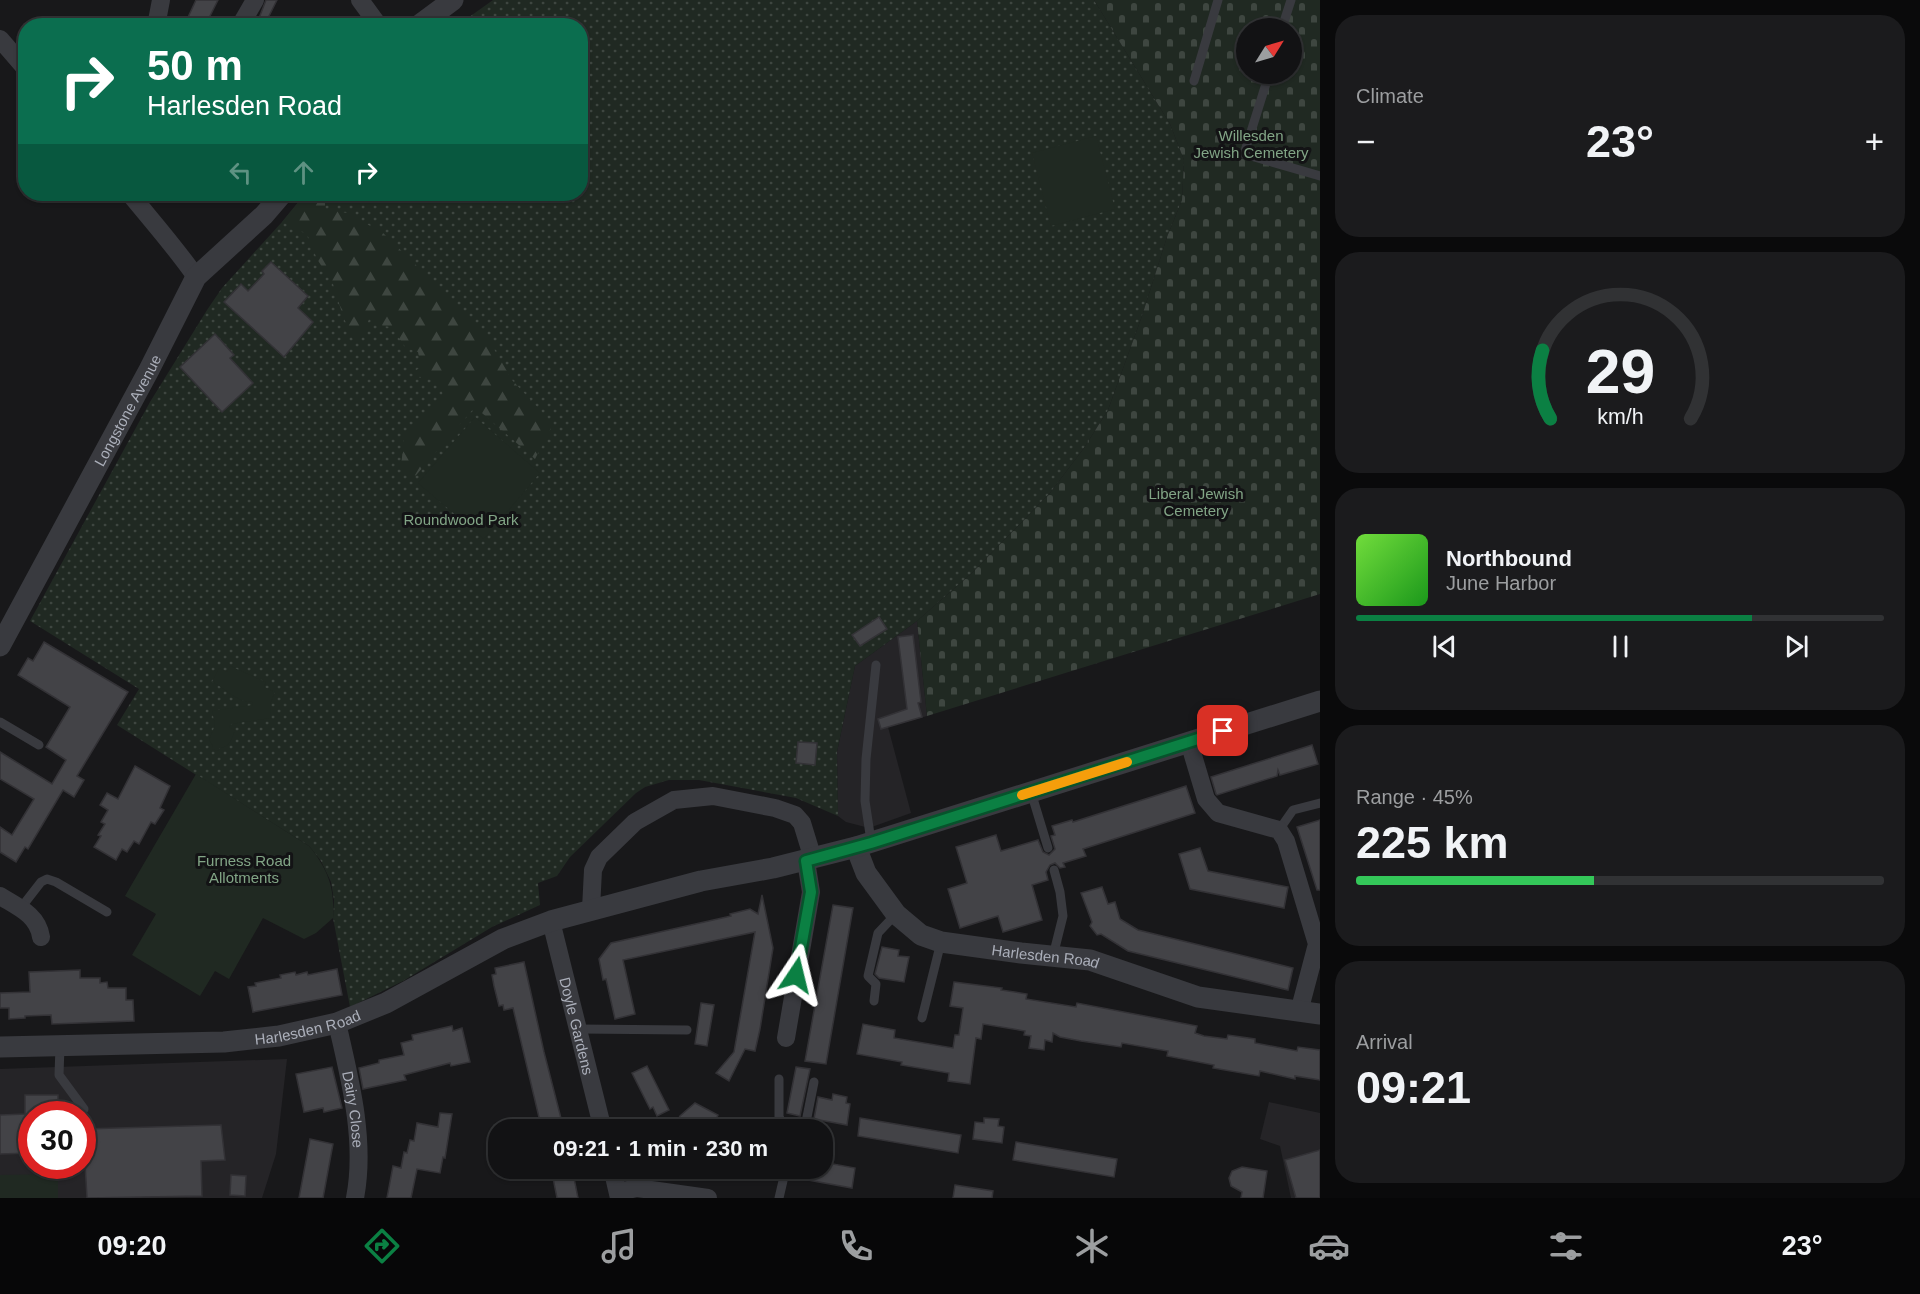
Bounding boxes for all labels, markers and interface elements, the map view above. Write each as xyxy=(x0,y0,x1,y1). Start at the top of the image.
north arrow xyxy=(1236,18,1302,84)
map controls xyxy=(1236,18,1302,84)
icon: right xyxy=(48,42,126,120)
text: 50 m xyxy=(147,42,243,89)
text: Climate xyxy=(1356,85,1424,107)
text: Harlesden Road xyxy=(147,91,342,121)
text: 23° xyxy=(1586,116,1654,167)
text: − xyxy=(1356,123,1375,160)
text: + xyxy=(1865,123,1884,160)
park label: Willesden Jewish Cemetery xyxy=(1193,127,1309,161)
icon: left xyxy=(224,156,257,189)
icon: ahead xyxy=(287,156,320,189)
icon: right xyxy=(350,156,383,189)
text: 29 xyxy=(1585,338,1655,407)
street label: Longstone Avenue xyxy=(90,352,164,469)
text: km/h xyxy=(1597,406,1643,430)
park label: Liberal Jewish Cemetery xyxy=(1148,485,1244,519)
park label: Roundwood Park xyxy=(403,511,519,528)
text: Northbound xyxy=(1446,546,1572,571)
text: June Harbor xyxy=(1446,572,1556,594)
icon: previous xyxy=(1428,630,1461,663)
icon: pause xyxy=(1604,630,1637,663)
icon: next xyxy=(1780,630,1813,663)
pin xyxy=(1197,705,1248,756)
icon: arrive xyxy=(1206,714,1239,747)
text: Range · 45% xyxy=(1356,786,1473,808)
text: 225 km xyxy=(1356,817,1509,868)
park label: Furness Road Allotments xyxy=(197,852,291,886)
street label: Harlesden Road xyxy=(991,941,1102,971)
position arrow xyxy=(764,943,828,1007)
street label: Doyle Gardens xyxy=(557,975,597,1076)
street label: Harlesden Road xyxy=(254,1006,363,1047)
text: Arrival xyxy=(1356,1031,1413,1053)
text: 09:21 xyxy=(1356,1062,1471,1113)
street label: Dairy Close xyxy=(340,1069,367,1148)
speed limit sign: 30 xyxy=(18,1101,96,1179)
text: 09:21 · 1 min · 230 m xyxy=(553,1136,768,1161)
icon: directions xyxy=(361,1225,403,1267)
icon: music xyxy=(598,1225,640,1267)
icon: phone xyxy=(835,1225,877,1267)
icon: climate xyxy=(1071,1225,1113,1267)
icon: car xyxy=(1308,1225,1350,1267)
icon: filters xyxy=(1545,1225,1587,1267)
text: 09:20 xyxy=(97,1231,166,1261)
text: 23° xyxy=(1782,1231,1823,1261)

